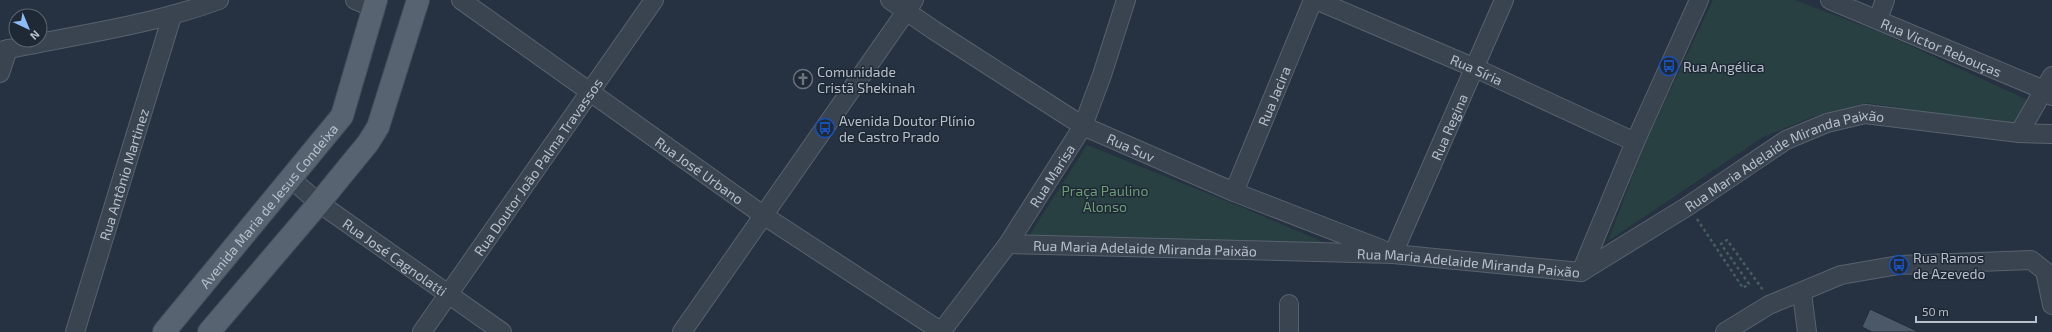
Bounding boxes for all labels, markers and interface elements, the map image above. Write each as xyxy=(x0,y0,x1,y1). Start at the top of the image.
north arrow xyxy=(8,8,48,48)
street label: Rua Victor Rebouças xyxy=(1879,14,2005,80)
text: N xyxy=(28,28,43,43)
street label: Rua Síria xyxy=(1448,50,1506,88)
bus stop icon: Rua Angélica xyxy=(1658,55,1680,77)
place label: Rua Angélica xyxy=(1683,58,1764,75)
place label: Comunidade Cristã Shekinah xyxy=(817,63,915,96)
street label: Rua Jacira xyxy=(1254,63,1293,128)
church icon: Comunidade Cristã Shekinah xyxy=(792,68,814,90)
street label: Rua Doutor João Palma Travassos xyxy=(470,74,606,259)
street label: Rua Regina xyxy=(1427,91,1471,162)
street label: Rua Maria Adelaide Miranda Paixão xyxy=(1681,105,1886,215)
street label: Rua Antônio Martinez xyxy=(95,106,152,242)
place label: Avenida Doutor Plínio de Castro Prado xyxy=(839,112,975,145)
bus stop icon: Avenida Doutor Plínio de Castro Prado xyxy=(814,117,836,139)
street label: Avenida Maria de Jesus Condeixa xyxy=(196,120,341,291)
street label: Rua Suv xyxy=(1104,129,1158,165)
street label: Rua José Urbano xyxy=(652,133,747,207)
street label: Rua Marisa xyxy=(1025,141,1078,210)
park label: Praça Paulino Alonso xyxy=(1062,182,1148,215)
street label: Rua José Cagnolatti xyxy=(340,214,450,299)
street label: Rua Maria Adelaide Miranda Paixão xyxy=(1033,236,1257,259)
street label: Rua Maria Adelaide Miranda Paixão xyxy=(1357,245,1581,280)
place label: Rua Ramos de Azevedo xyxy=(1913,249,1986,282)
bus stop icon: Rua Ramos de Azevedo xyxy=(1888,254,1910,276)
scale bar xyxy=(1916,298,2036,324)
text: 50 m xyxy=(1922,304,1949,318)

